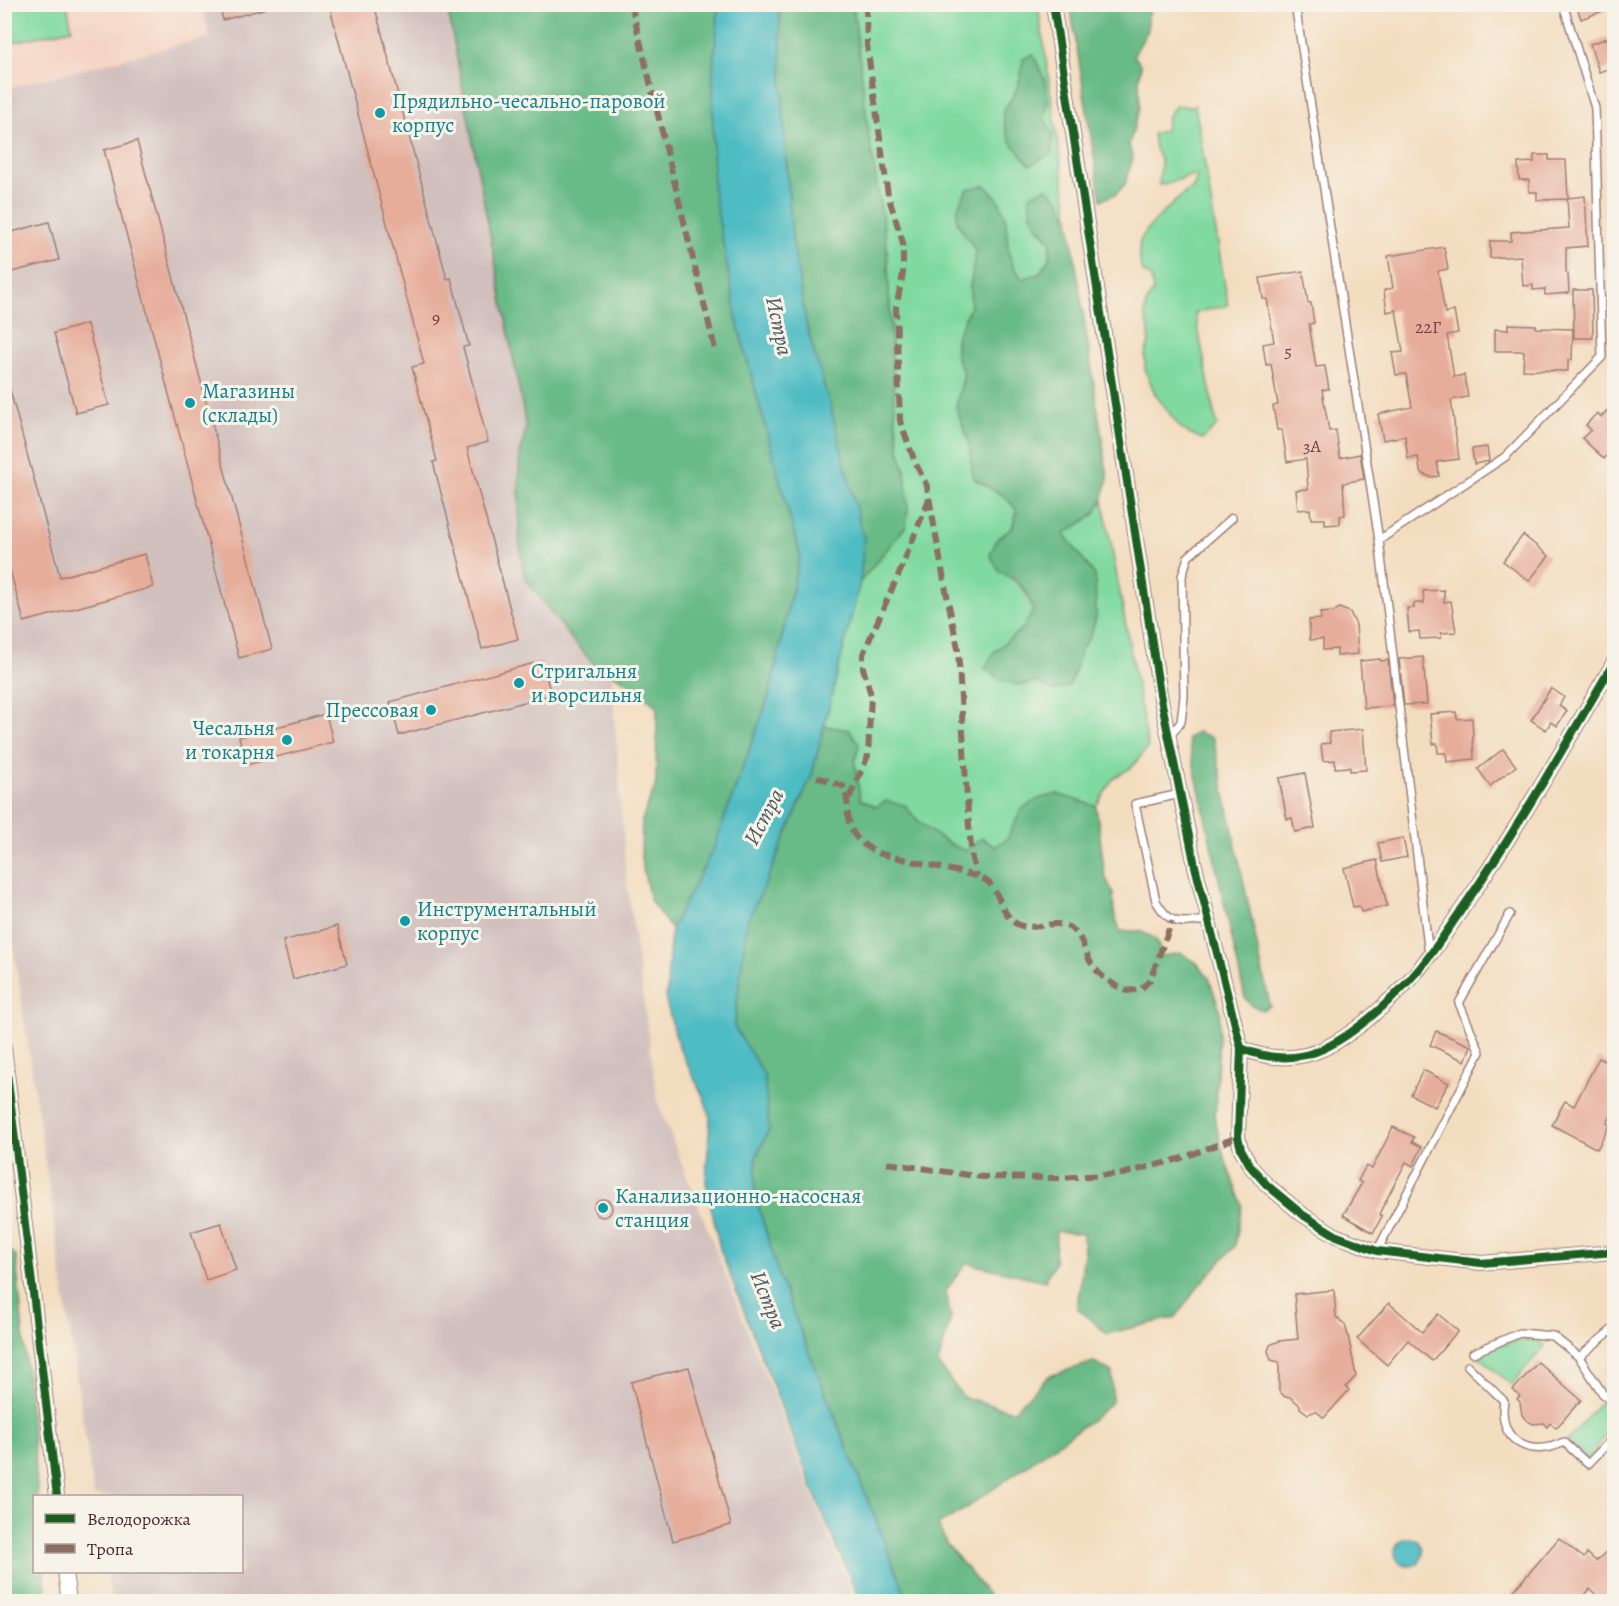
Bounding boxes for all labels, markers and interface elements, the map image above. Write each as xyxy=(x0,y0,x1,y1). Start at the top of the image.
place label: Прядильно-чесально-паровой корпус xyxy=(392,87,666,139)
marker: Прядильно-чесально-паровой корпус xyxy=(373,106,387,120)
water label: Истра xyxy=(758,294,800,358)
house number: 9 xyxy=(432,306,440,330)
house number: 22Г xyxy=(1415,315,1441,339)
house number: 5 xyxy=(1284,339,1292,363)
place label: Магазины (склады) xyxy=(202,377,295,429)
marker: Магазины (склады) xyxy=(183,396,197,410)
house number: 3А xyxy=(1303,434,1321,458)
place label: Стригальня и ворсильня xyxy=(531,657,643,709)
marker: Стригальня и ворсильня xyxy=(512,676,526,690)
place label: Прессовая xyxy=(325,696,419,724)
marker: Прессовая xyxy=(424,703,438,717)
place label: Чесальня и токарня xyxy=(185,714,275,766)
marker: Чесальня и токарня xyxy=(280,733,294,747)
water label: Истра xyxy=(737,784,791,850)
place label: Инструментальный корпус xyxy=(417,895,597,947)
marker: Инструментальный корпус xyxy=(398,914,412,928)
place label: Канализационно-насосная станция xyxy=(615,1182,861,1234)
marker: Канализационно-насосная станция xyxy=(596,1201,610,1215)
water label: Истра xyxy=(743,1267,793,1333)
legend xyxy=(33,1495,243,1573)
text: Велодорожка xyxy=(87,1507,192,1531)
text: Тропа xyxy=(87,1537,134,1561)

